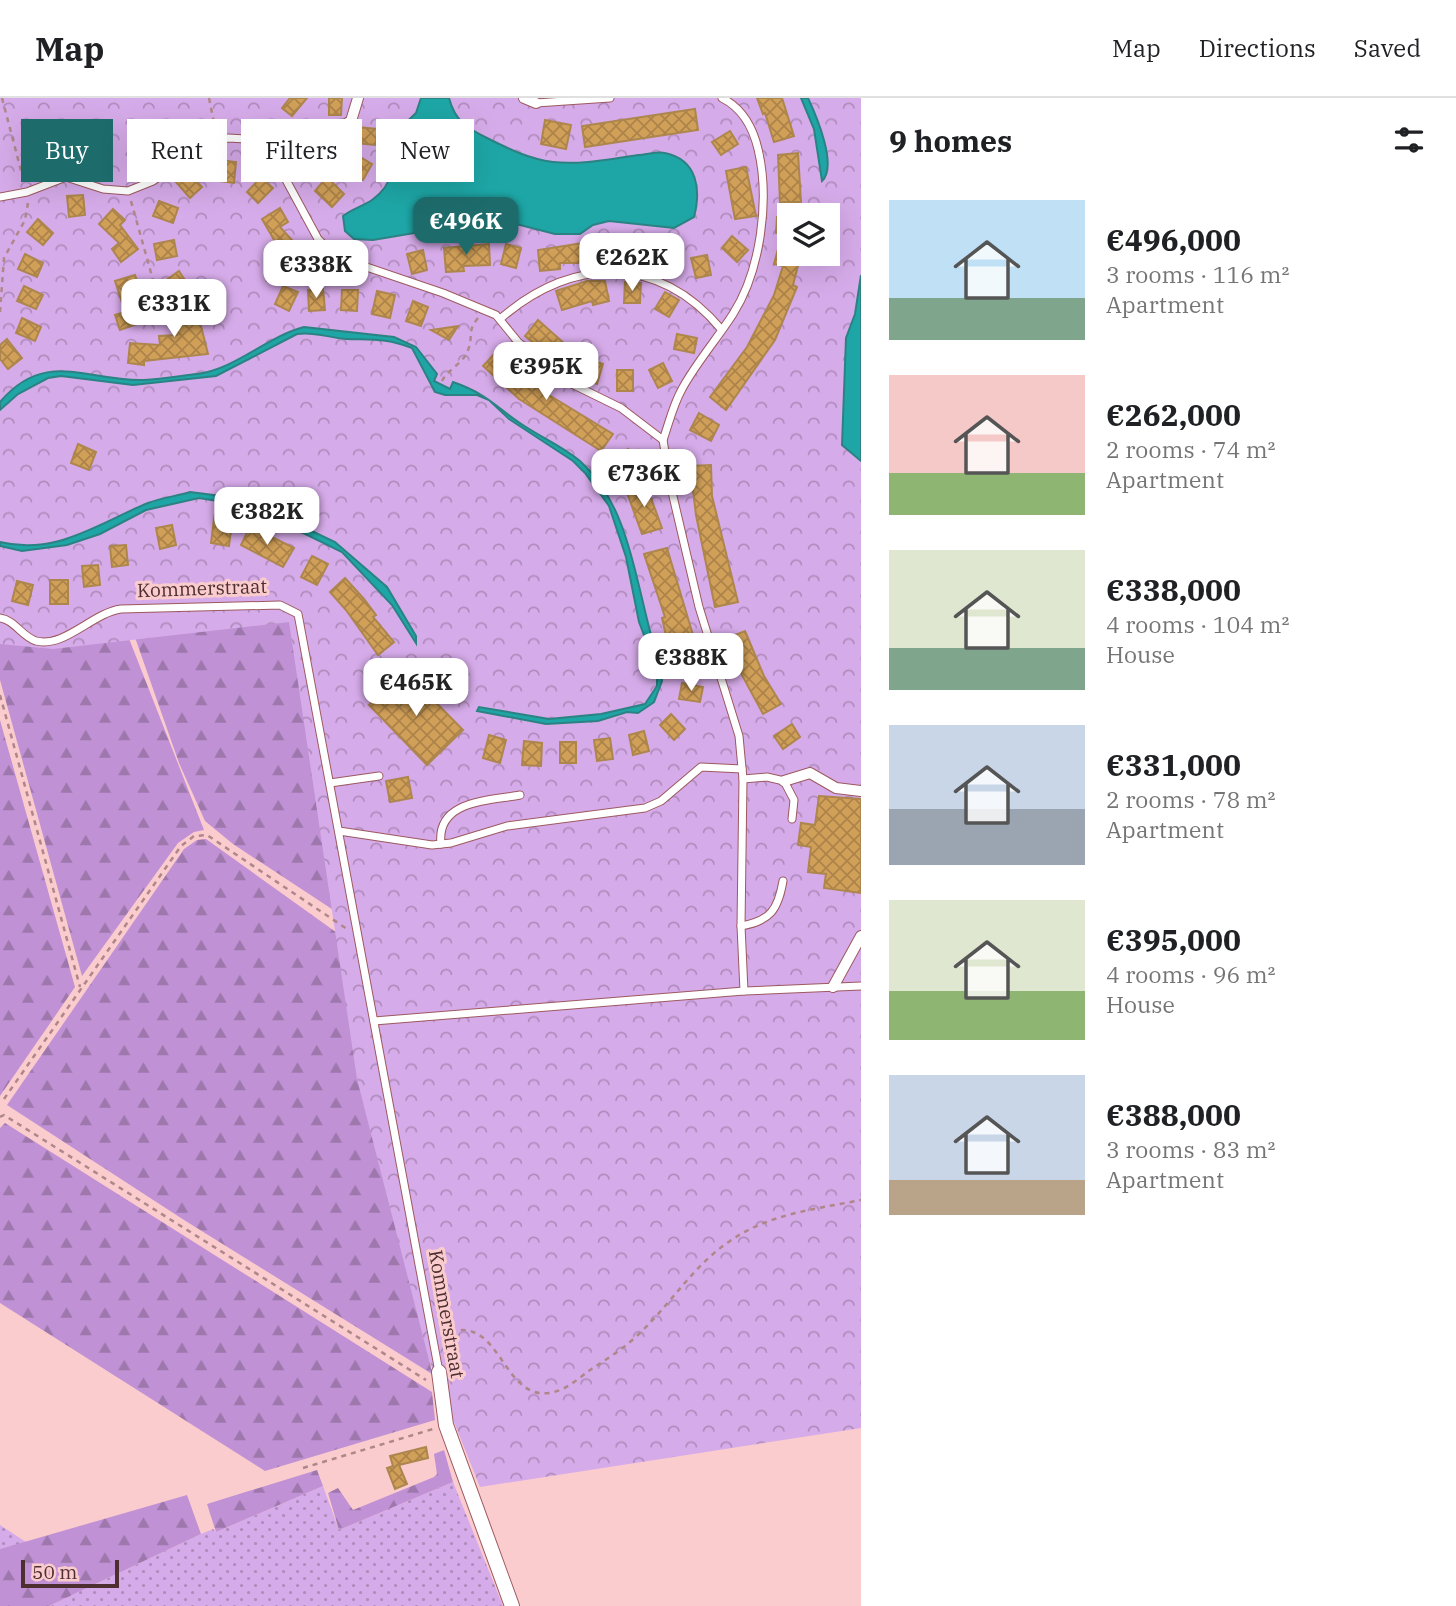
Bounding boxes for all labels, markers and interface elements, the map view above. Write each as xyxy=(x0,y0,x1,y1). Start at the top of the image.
text: Map xyxy=(35,27,104,70)
text: Map xyxy=(1112,32,1161,64)
text: Directions xyxy=(1199,32,1316,64)
text: Saved xyxy=(1354,32,1421,64)
chip: Buy xyxy=(21,119,113,182)
chip: Rent xyxy=(127,119,227,182)
chip: Filters xyxy=(241,119,362,182)
chip: New xyxy=(376,119,474,182)
text: 9 homes xyxy=(889,121,1012,160)
icon: filters xyxy=(1390,121,1428,159)
pin: €496K xyxy=(417,198,515,257)
map controls xyxy=(777,203,840,266)
button: layers xyxy=(777,203,840,266)
text: €496K xyxy=(429,205,503,235)
text: €496,000 xyxy=(1106,220,1241,259)
icon: home xyxy=(945,228,1029,312)
pin: €262K xyxy=(583,234,681,293)
pin: €338K xyxy=(267,240,365,300)
text: €262K xyxy=(595,241,669,271)
text: €338K xyxy=(279,248,353,278)
text: 3 rooms · 116 m² xyxy=(1106,259,1289,289)
pin: €331K xyxy=(125,280,223,339)
text: €331K xyxy=(137,287,211,317)
text: Apartment xyxy=(1106,289,1224,319)
pin: €395K xyxy=(497,342,595,402)
text: €395K xyxy=(509,350,583,380)
text: €262,000 xyxy=(1106,395,1241,434)
icon: home xyxy=(945,403,1029,487)
text: 2 rooms · 74 m² xyxy=(1106,434,1276,464)
pin: €736K xyxy=(595,450,693,509)
text: €736K xyxy=(607,457,681,487)
text: Apartment xyxy=(1106,464,1224,494)
pin: €382K xyxy=(218,488,316,547)
text: €382K xyxy=(230,495,304,525)
text: €338,000 xyxy=(1106,570,1241,609)
street label: Kommerstraat xyxy=(137,574,268,602)
icon: home xyxy=(945,578,1029,662)
text: 4 rooms · 104 m² xyxy=(1106,609,1289,639)
pin: €388K xyxy=(642,634,740,693)
text: House xyxy=(1106,639,1175,669)
text: €388K xyxy=(654,641,728,671)
pin: €465K xyxy=(367,658,465,718)
text: €465K xyxy=(379,666,453,696)
text: €331,000 xyxy=(1106,745,1241,784)
icon: home xyxy=(945,753,1029,837)
text: 2 rooms · 78 m² xyxy=(1106,784,1276,814)
text: Apartment xyxy=(1106,814,1224,844)
text: €395,000 xyxy=(1106,920,1241,959)
icon: home xyxy=(945,928,1029,1012)
text: 4 rooms · 96 m² xyxy=(1106,959,1276,989)
text: House xyxy=(1106,989,1175,1019)
text: €388,000 xyxy=(1106,1095,1241,1134)
icon: home xyxy=(945,1103,1029,1187)
text: 3 rooms · 83 m² xyxy=(1106,1134,1276,1164)
text: Apartment xyxy=(1106,1164,1224,1194)
street label: Kommerstraat xyxy=(424,1248,470,1380)
scale bar xyxy=(21,1557,119,1589)
text: 50 m xyxy=(32,1560,77,1584)

